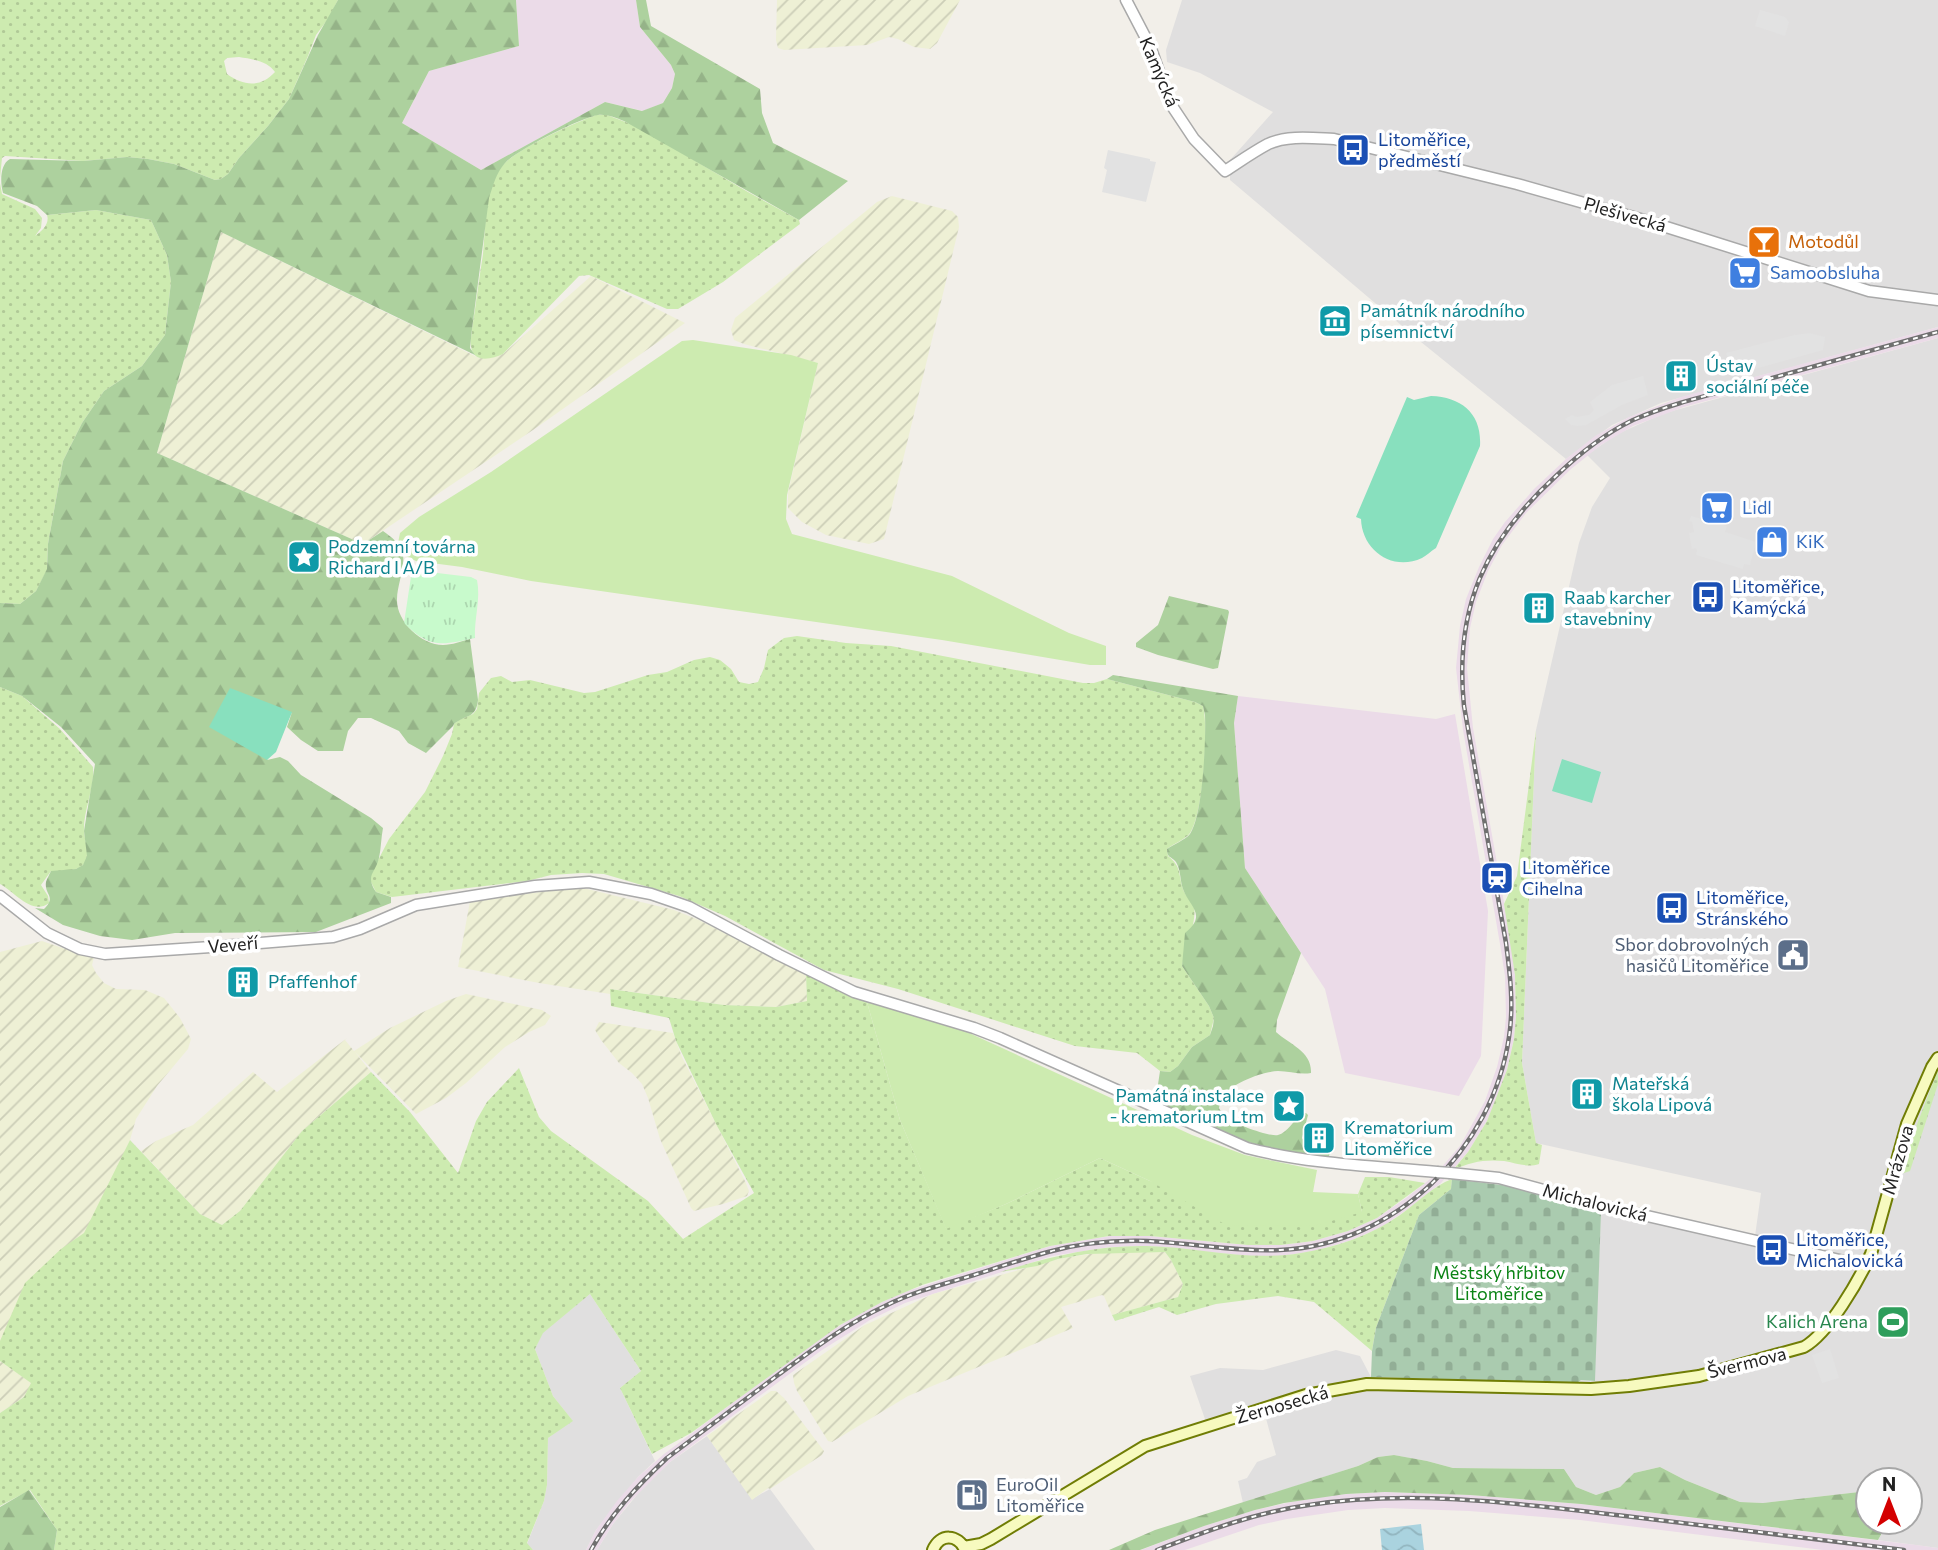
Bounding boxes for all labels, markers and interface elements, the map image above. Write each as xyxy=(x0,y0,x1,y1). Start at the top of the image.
street label: Kamýcká xyxy=(1135,33,1185,110)
place label: Litoměřice, předměstí xyxy=(1378,128,1470,171)
bus stop icon: Litoměřice, předměstí xyxy=(1334,131,1372,169)
street label: Plešivecká xyxy=(1582,192,1669,236)
bar icon: Motodůl xyxy=(1745,223,1783,261)
place label: Motodůl xyxy=(1788,230,1859,252)
supermarket icon: Samoobsluha xyxy=(1726,254,1764,292)
place label: Samoobsluha xyxy=(1770,261,1880,283)
place label: Památník národního písemnictví xyxy=(1360,299,1525,342)
museum icon: Památník národního písemnictví xyxy=(1316,302,1354,340)
place label: Ústav sociální péče xyxy=(1706,354,1809,397)
building icon: Ústav sociální péče xyxy=(1662,357,1700,395)
supermarket icon: Lidl xyxy=(1698,489,1736,527)
place label: Lidl xyxy=(1742,496,1772,518)
shop icon: KiK xyxy=(1753,523,1791,561)
place label: KiK xyxy=(1796,530,1825,552)
place label: Podzemní továrna Richard I A/B xyxy=(328,535,476,578)
place icon: Podzemní továrna Richard I A/B xyxy=(285,538,323,576)
place label: Litoměřice, Kamýcká xyxy=(1732,575,1824,618)
bus stop icon: Litoměřice, Kamýcká xyxy=(1689,578,1727,616)
place label: Raab karcher stavebniny xyxy=(1564,586,1671,629)
building icon: Raab karcher stavebniny xyxy=(1520,589,1558,627)
place label: Litoměřice Cihelna xyxy=(1522,856,1610,899)
station icon: Litoměřice Cihelna xyxy=(1478,859,1516,897)
place label: Litoměřice, Stránského xyxy=(1696,886,1789,929)
bus stop icon: Litoměřice, Stránského xyxy=(1653,889,1691,927)
street label: Veveří xyxy=(207,931,260,957)
place label: Sbor dobrovolných hasičů Litoměřice xyxy=(1615,933,1769,976)
public building icon: Sbor dobrovolných hasičů Litoměřice xyxy=(1774,936,1812,974)
building icon: Pfaffenhof xyxy=(224,963,262,1001)
place label: Pfaffenhof xyxy=(268,970,358,992)
place label: Mateřská škola Lipová xyxy=(1612,1072,1712,1115)
building icon: Mateřská škola Lipová xyxy=(1568,1075,1606,1113)
place label: Památná instalace - krematorium Ltm xyxy=(1110,1084,1264,1127)
place icon: Památná instalace - krematorium Ltm xyxy=(1270,1087,1308,1125)
place label: Krematorium Litoměřice xyxy=(1344,1116,1453,1159)
building icon: Krematorium Litoměřice xyxy=(1300,1119,1338,1157)
street label: Mrázova xyxy=(1877,1122,1917,1197)
street label: Michalovická xyxy=(1540,1178,1650,1226)
place label: Litoměřice, Michalovická xyxy=(1796,1228,1903,1271)
bus stop icon: Litoměřice, Michalovická xyxy=(1753,1231,1791,1269)
park label: Městský hřbitov Litoměřice xyxy=(1433,1261,1565,1304)
sports icon: Kalich Arena xyxy=(1874,1303,1912,1341)
place label: Kalich Arena xyxy=(1766,1310,1868,1332)
street label: Švermova xyxy=(1705,1342,1788,1382)
street label: Žernosecká xyxy=(1233,1380,1331,1428)
north arrow xyxy=(1854,1466,1924,1536)
text: N xyxy=(1882,1472,1896,1495)
place label: EuroOil Litoměřice xyxy=(996,1473,1084,1516)
fuel station icon: EuroOil Litoměřice xyxy=(953,1476,991,1514)

